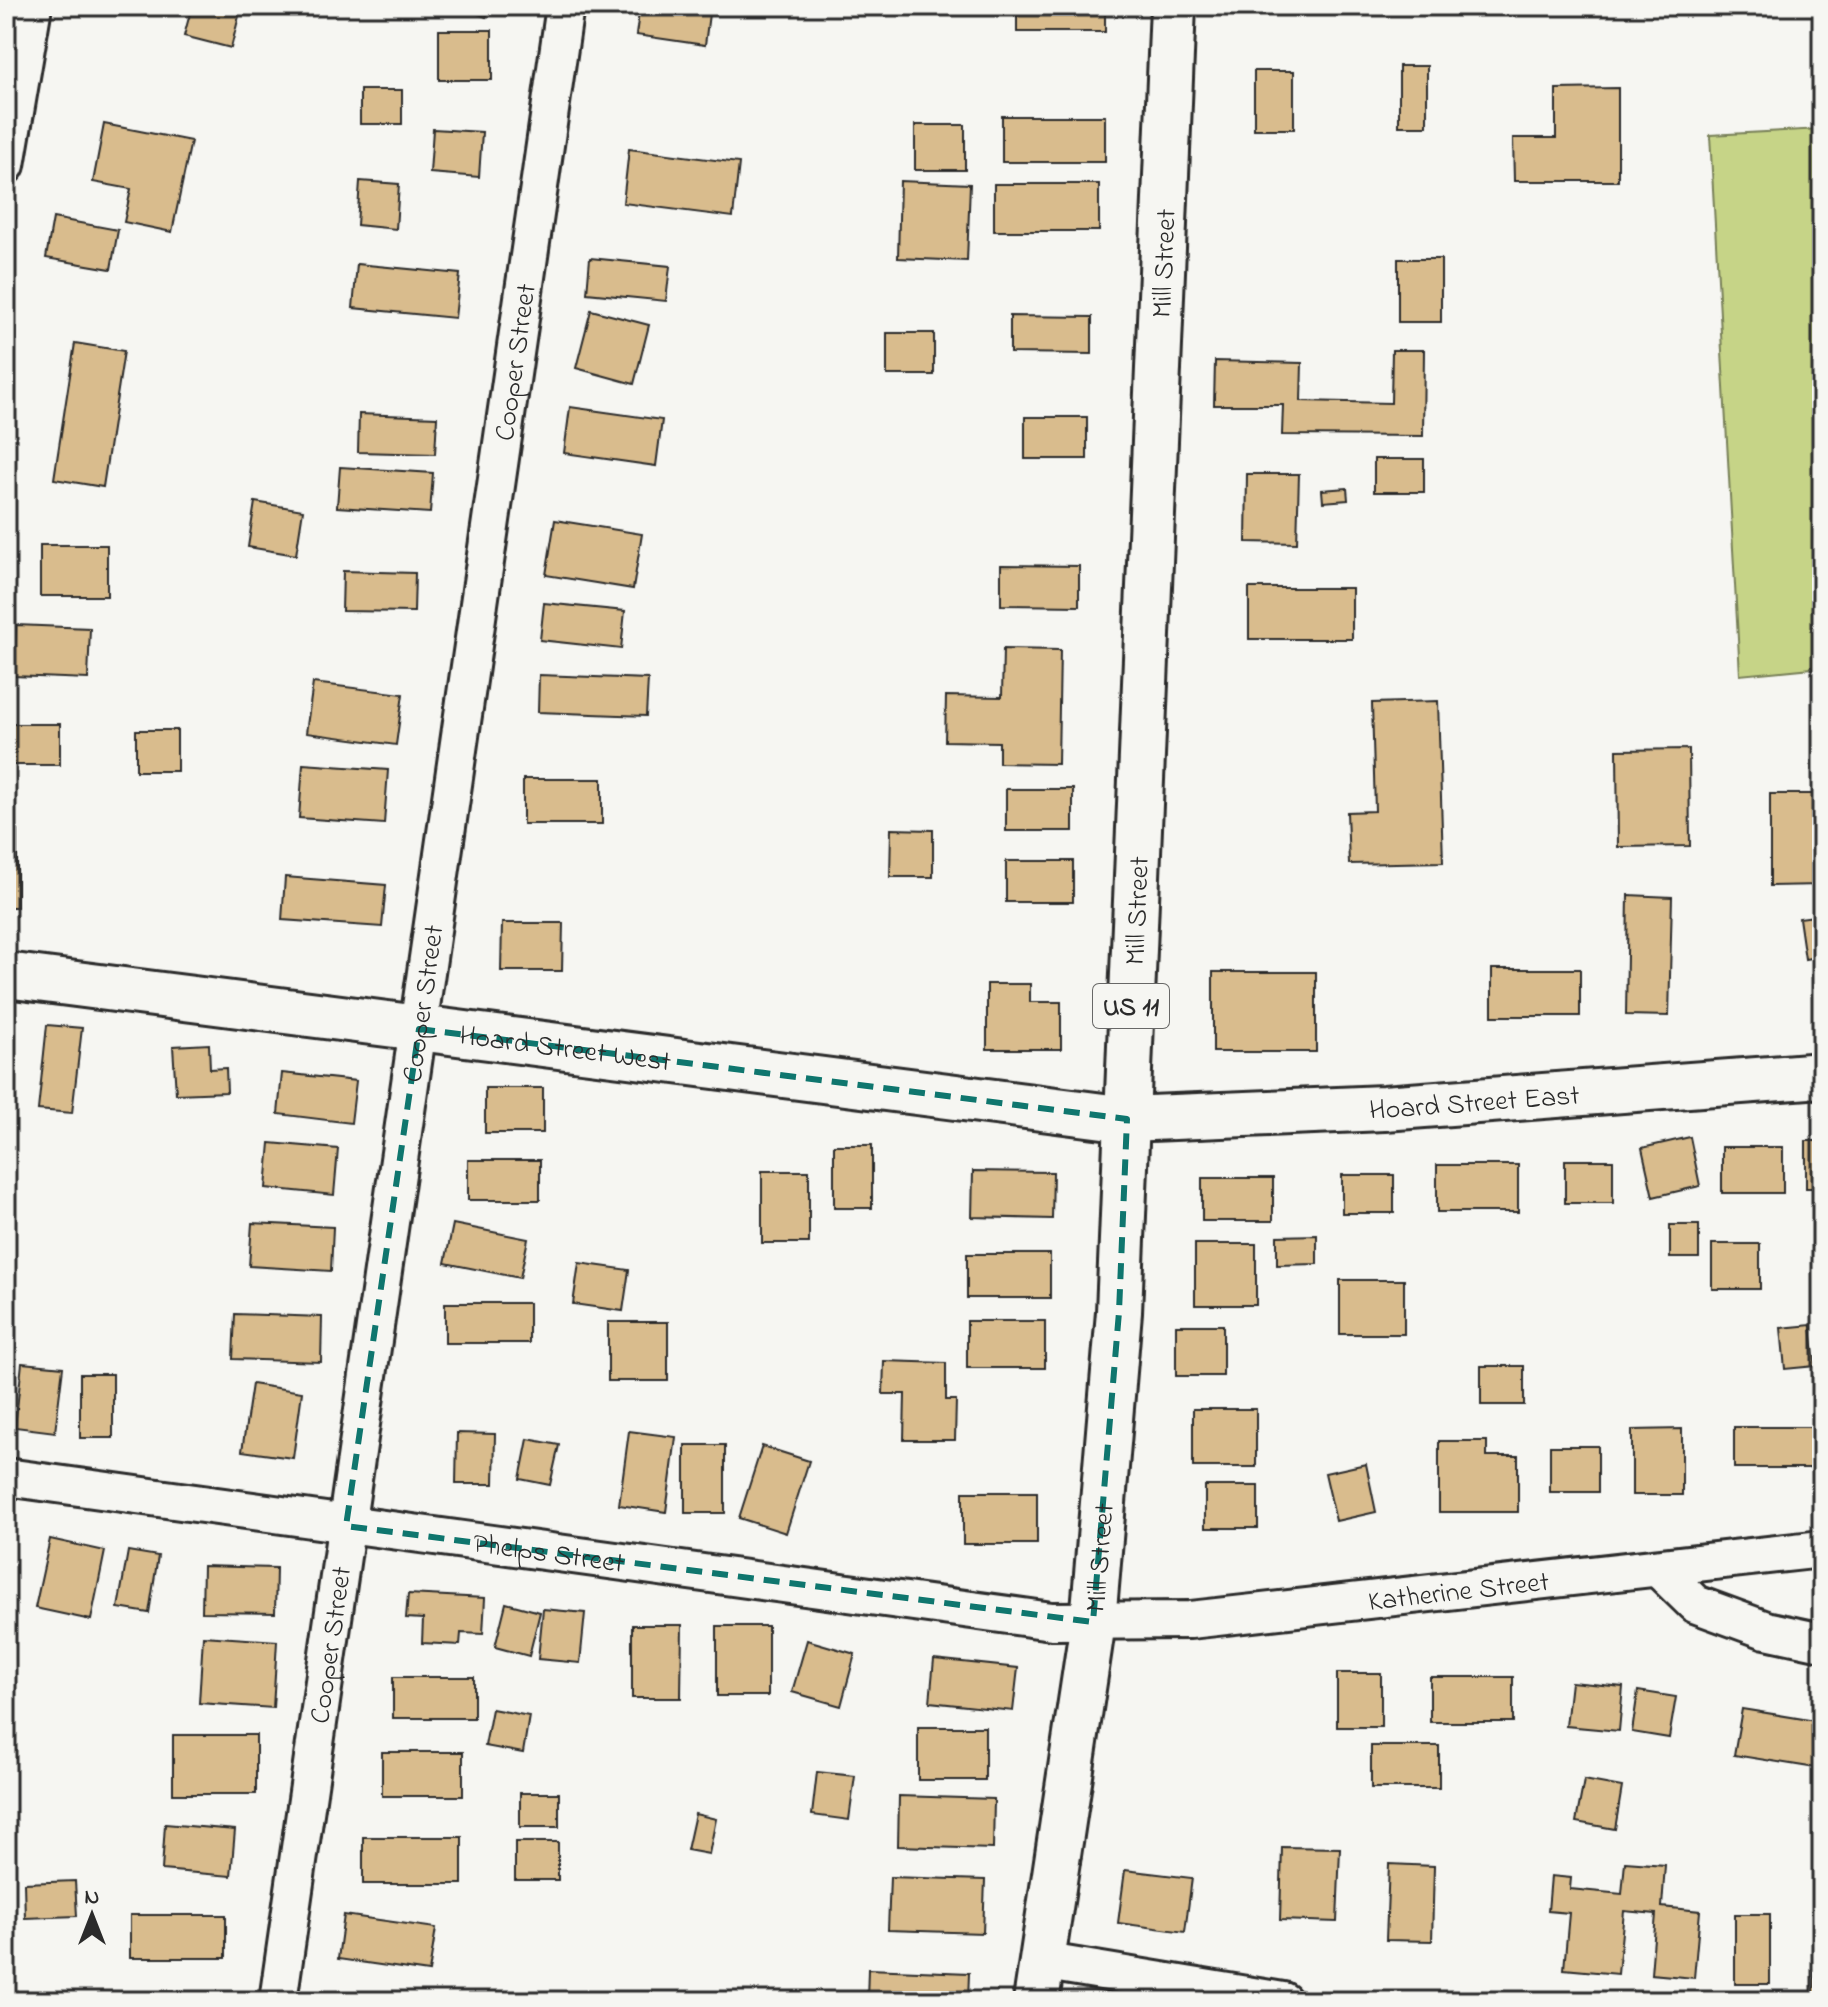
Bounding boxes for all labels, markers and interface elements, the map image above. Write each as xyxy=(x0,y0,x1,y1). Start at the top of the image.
street label: Mill Street xyxy=(1143,208,1189,319)
street label: Cooper Street xyxy=(486,281,549,444)
street label: Mill Street xyxy=(1116,855,1162,966)
street label: Cooper Street xyxy=(393,922,457,1085)
road number: US 11 xyxy=(1093,984,1169,1028)
street label: Hoard Street West xyxy=(457,1016,673,1084)
street label: Hoard Street East xyxy=(1368,1076,1581,1133)
street label: Mill Street xyxy=(1077,1502,1127,1614)
street label: Phelps Street xyxy=(470,1525,627,1586)
street label: Katherine Street xyxy=(1366,1563,1551,1624)
street label: Cooper Street xyxy=(301,1564,364,1727)
north arrow xyxy=(52,1875,132,1955)
text: N xyxy=(85,1882,99,1914)

